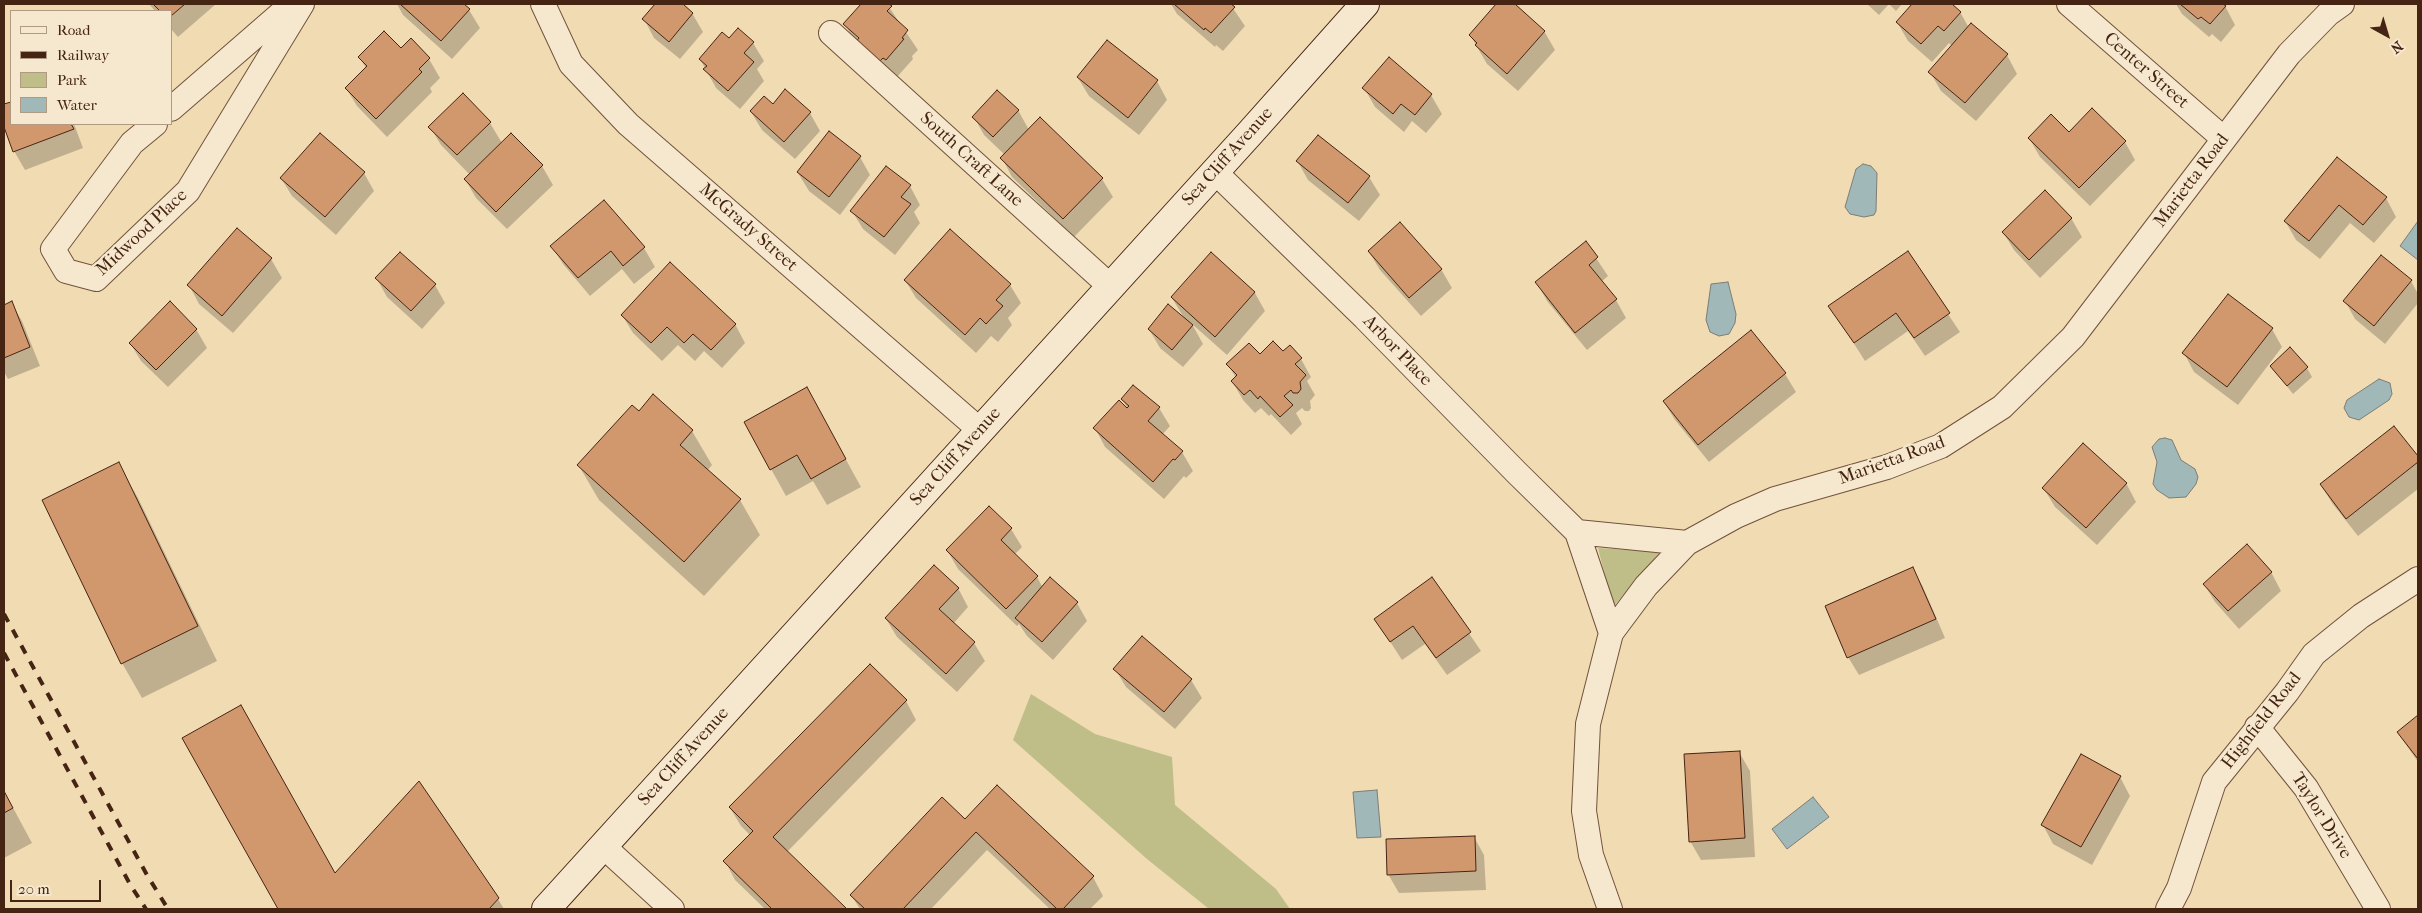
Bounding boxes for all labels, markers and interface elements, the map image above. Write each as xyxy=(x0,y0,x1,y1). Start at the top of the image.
legend xyxy=(10,10,172,125)
north arrow xyxy=(2362,10,2412,60)
text: Road xyxy=(57,21,90,39)
street label: Center Street xyxy=(2099,28,2193,114)
text: N xyxy=(2387,37,2406,57)
text: Railway xyxy=(57,46,109,64)
text: Park xyxy=(57,71,87,89)
text: Water xyxy=(57,96,97,114)
street label: Sea Cliff Avenue xyxy=(1178,103,1278,211)
street label: South Craft Lane xyxy=(915,108,1027,212)
street label: Marietta Road xyxy=(2150,130,2234,232)
street label: McGrady Street xyxy=(694,179,802,277)
street label: Midwood Place xyxy=(92,185,192,281)
street label: Arbor Place xyxy=(1358,311,1436,391)
street label: Sea Cliff Avenue xyxy=(906,403,1006,511)
street label: Marietta Road xyxy=(1836,432,1948,490)
street label: Highfield Road xyxy=(2218,668,2306,774)
street label: Sea Cliff Avenue xyxy=(634,703,734,811)
street label: Taylor Drive xyxy=(2286,769,2356,863)
scale bar xyxy=(12,870,104,902)
text: 20 m xyxy=(18,880,50,898)

